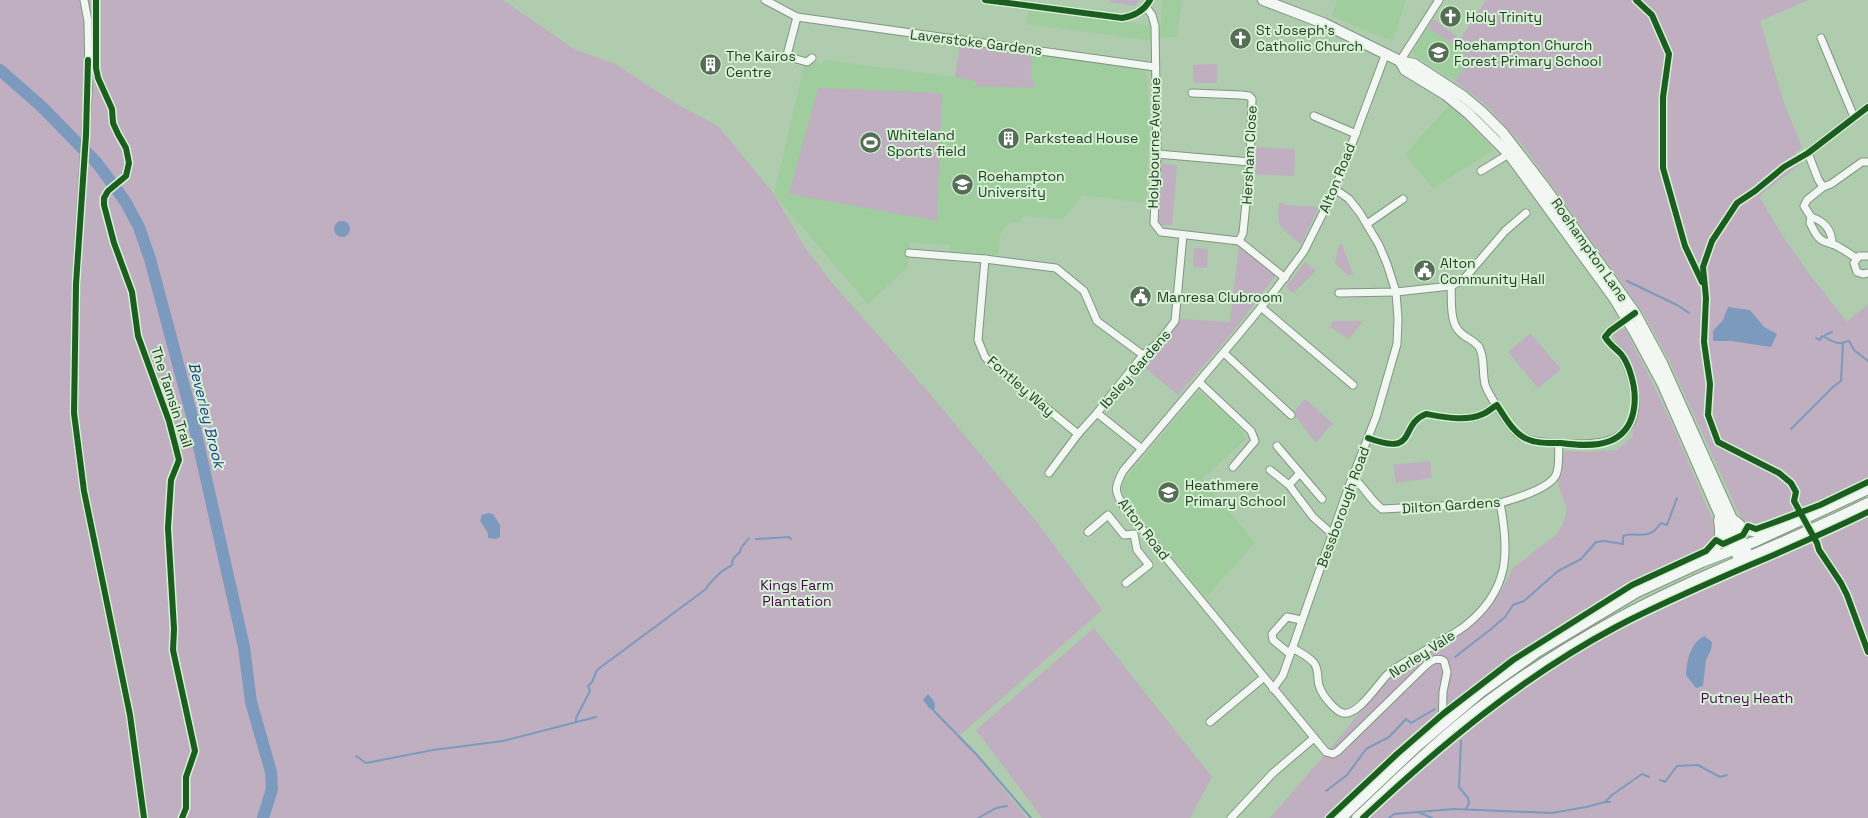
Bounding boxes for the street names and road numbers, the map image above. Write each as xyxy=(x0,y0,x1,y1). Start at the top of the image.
street label: Laverstoke Gardens xyxy=(909,25,1043,59)
street label: Holybourne Avenue xyxy=(1144,77,1164,209)
street label: Hersham Close xyxy=(1237,105,1261,205)
street label: Alton Road xyxy=(1315,140,1359,216)
street label: Roehampton Lane xyxy=(1547,195,1633,305)
street label: Ibsley Gardens xyxy=(1096,326,1174,412)
street label: The Tamsin Trail xyxy=(147,344,197,450)
street label: Fontley Way xyxy=(984,352,1058,420)
street label: Bessborough Road xyxy=(1313,444,1373,570)
street label: Dilton Gardens xyxy=(1401,493,1501,517)
street label: Alton Road xyxy=(1114,494,1174,564)
street label: Norley Vale xyxy=(1386,626,1458,682)

